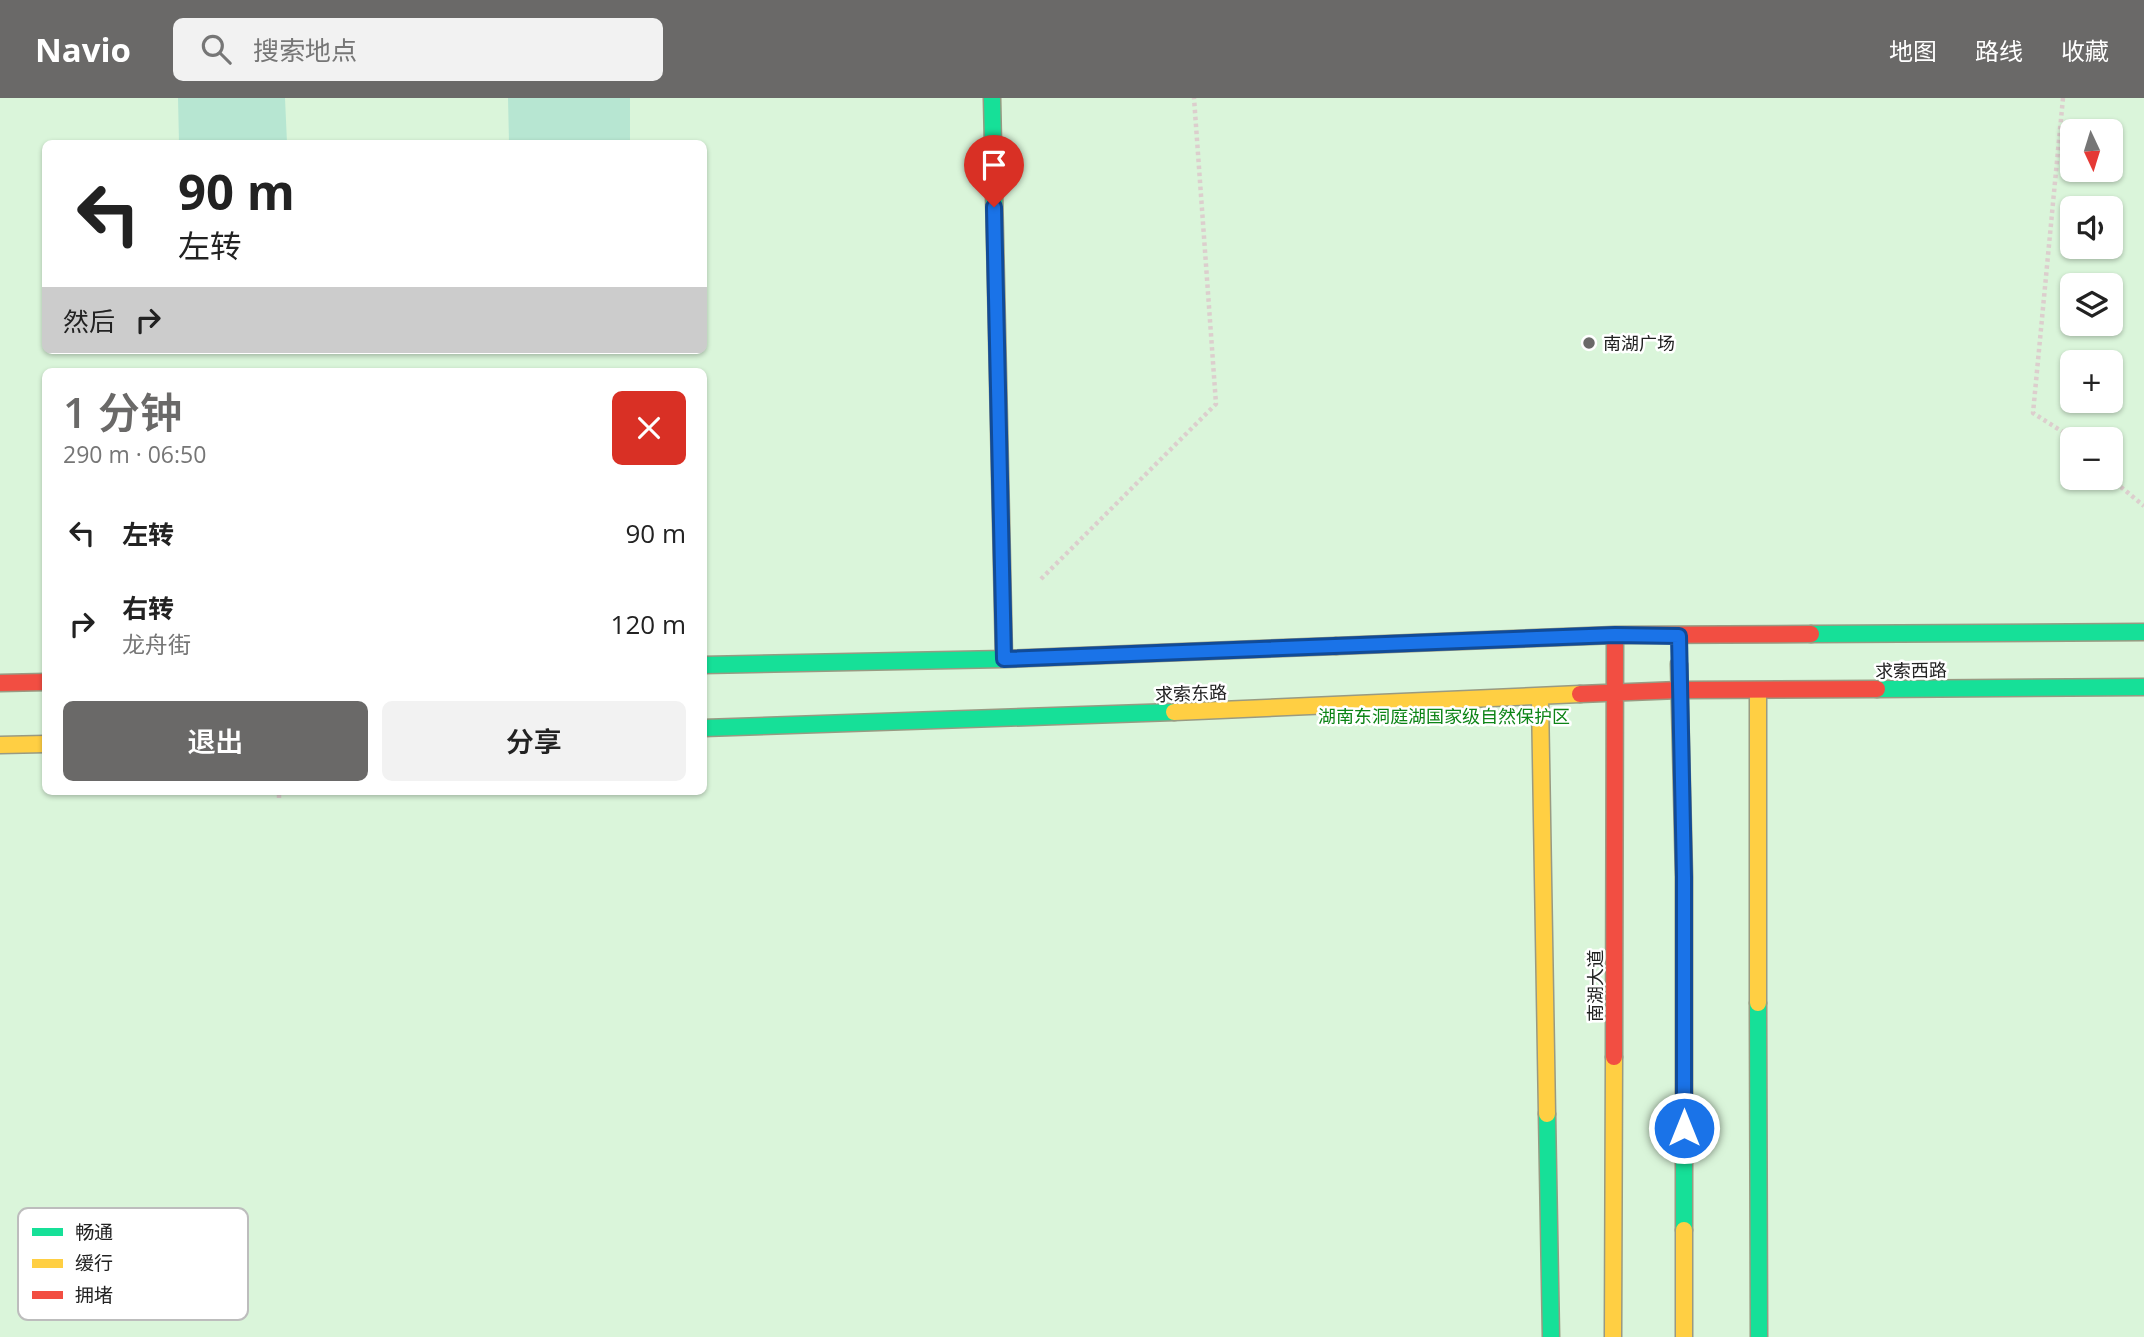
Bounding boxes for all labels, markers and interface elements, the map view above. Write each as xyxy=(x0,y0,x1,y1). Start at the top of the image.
search box xyxy=(173,18,663,81)
text: Navio xyxy=(35,27,131,72)
icon: search xyxy=(197,30,235,68)
text: 搜索地点 xyxy=(253,32,357,68)
text: 地图 xyxy=(1889,34,1937,67)
text: 路线 xyxy=(1975,34,2023,67)
text: 收藏 xyxy=(2061,34,2109,67)
north arrow xyxy=(2060,119,2123,182)
map controls xyxy=(2060,119,2123,490)
pin xyxy=(964,135,1024,207)
icon: arrive xyxy=(975,146,1013,184)
text: 90 m xyxy=(178,158,295,224)
icon: left xyxy=(63,168,154,259)
button: sound xyxy=(2060,196,2123,259)
text: 左转 xyxy=(178,224,242,267)
button: layers xyxy=(2060,273,2123,336)
icon: right xyxy=(129,301,167,339)
text: 然后 xyxy=(63,303,115,339)
place label: 南湖广场 xyxy=(1603,331,1675,355)
marker: 南湖广场 xyxy=(1581,335,1597,351)
button: + xyxy=(2060,350,2123,413)
text: 1 分钟 xyxy=(63,383,182,440)
button: close xyxy=(612,391,686,465)
button: − xyxy=(2060,427,2123,490)
text: 290 m · 06:50 xyxy=(63,438,206,470)
icon: left xyxy=(63,514,101,552)
text: 90 m xyxy=(625,515,686,551)
text: 左转 xyxy=(122,516,174,552)
text: 右转 xyxy=(122,590,174,626)
icon: right xyxy=(63,605,101,643)
text: 120 m xyxy=(611,606,686,642)
text: 龙舟街 xyxy=(122,628,191,660)
street label: 求索西路 xyxy=(1875,657,1947,683)
street label: 求索东路 xyxy=(1155,680,1227,706)
button: 退出 xyxy=(63,701,368,781)
button: 分享 xyxy=(382,701,686,781)
park label: 湖南东洞庭湖国家级自然保护区 xyxy=(1318,704,1570,728)
street label: 南湖大道 xyxy=(1583,950,1607,1022)
position arrow xyxy=(1647,1091,1721,1165)
legend xyxy=(18,1208,248,1320)
text: 畅通 xyxy=(75,1219,113,1245)
text: 缓行 xyxy=(75,1250,113,1276)
text: 拥堵 xyxy=(75,1282,113,1308)

